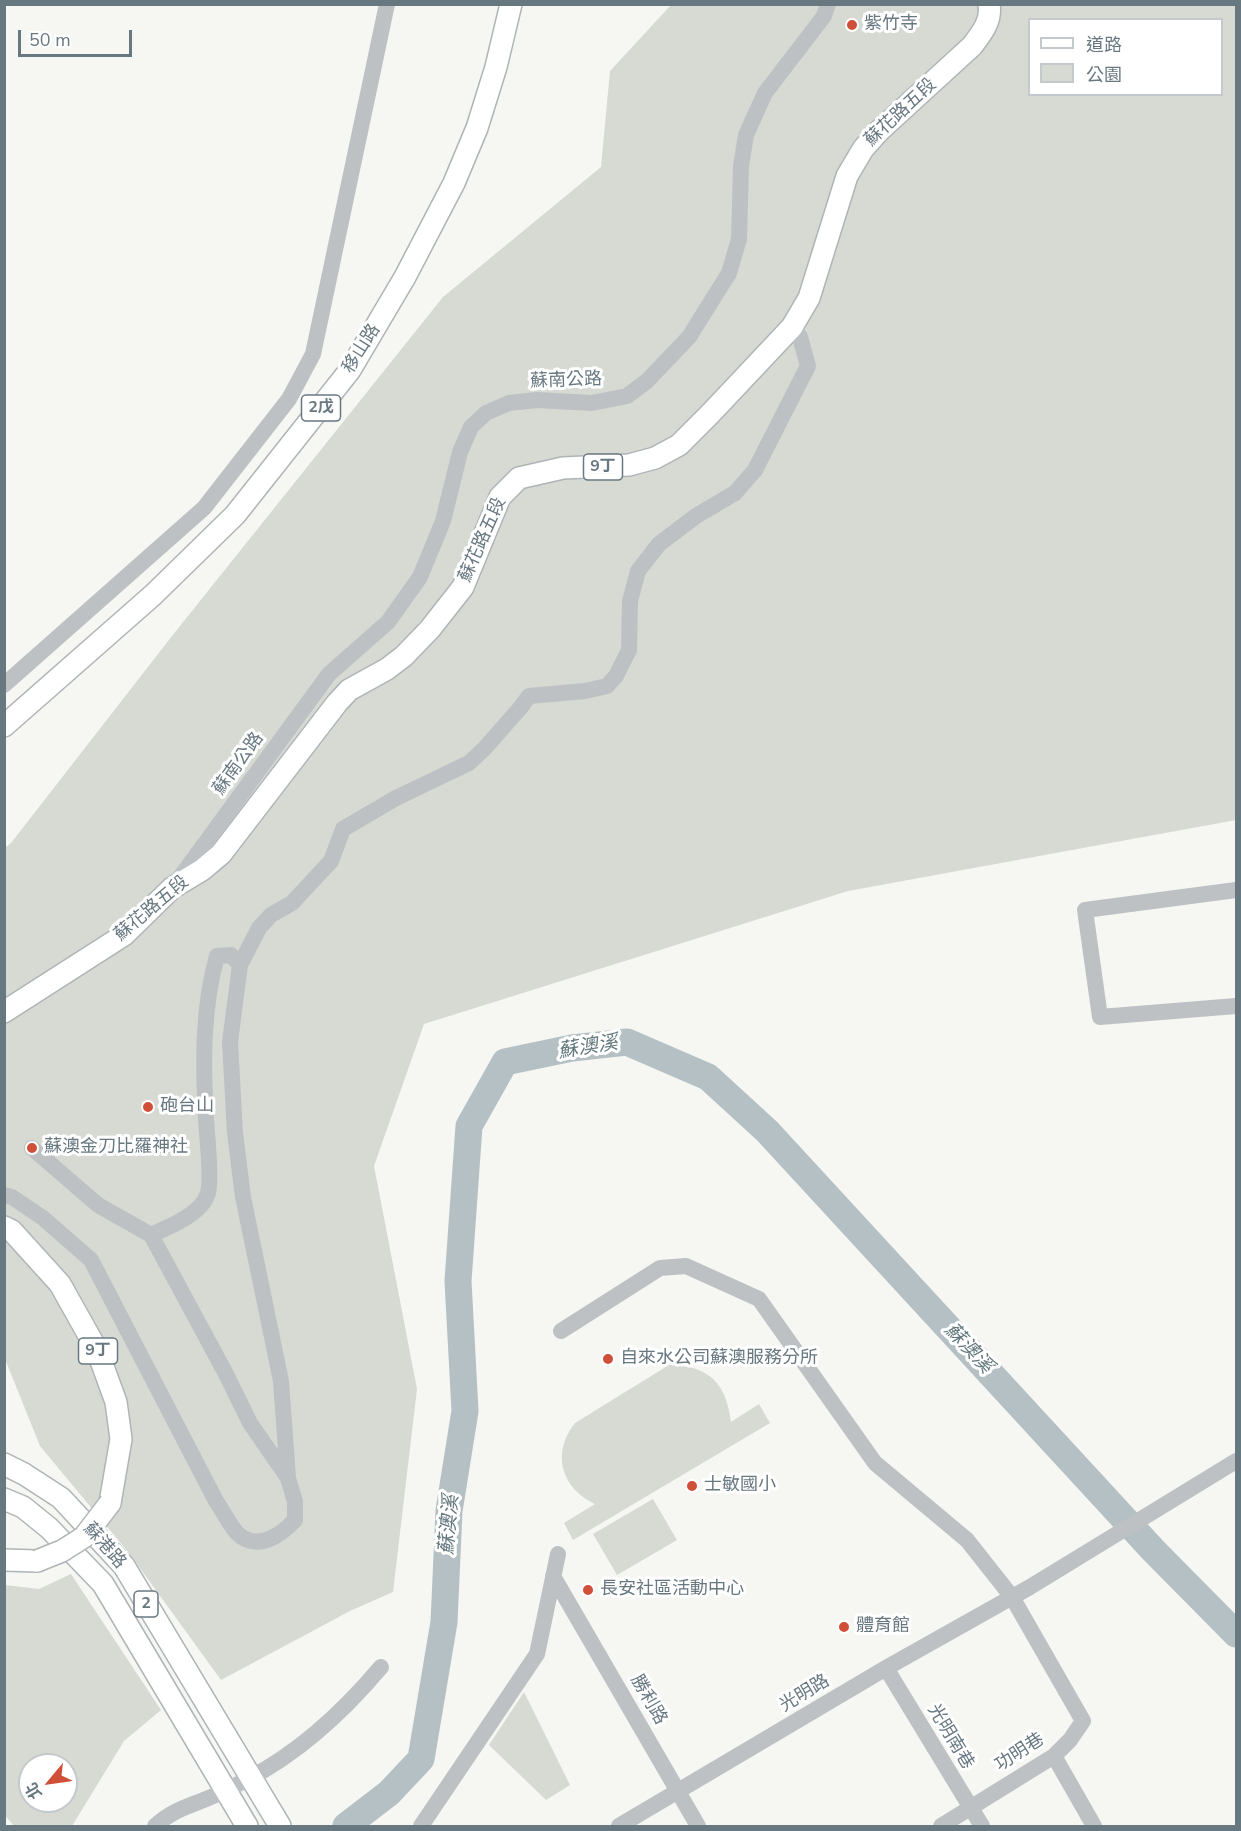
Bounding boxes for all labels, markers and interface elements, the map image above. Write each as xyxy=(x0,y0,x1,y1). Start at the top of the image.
place label: 紫竹寺 xyxy=(864,14,918,36)
scale bar xyxy=(21,18,135,56)
marker: 紫竹寺 xyxy=(845,18,859,32)
legend xyxy=(1028,18,1223,96)
text: 50 m xyxy=(29,28,71,52)
text: 道路 xyxy=(1086,33,1122,57)
text: 公園 xyxy=(1086,63,1122,87)
street label: 蘇花路五段 xyxy=(861,74,941,152)
street label: 移山路 xyxy=(339,320,385,378)
street label: 蘇南公路 xyxy=(530,369,602,393)
road number: 2戊 xyxy=(302,395,340,421)
road number: 9丁 xyxy=(584,454,622,480)
street label: 蘇花路五段 xyxy=(455,494,511,586)
street label: 蘇南公路 xyxy=(209,729,269,799)
street label: 蘇花路五段 xyxy=(111,872,193,946)
water label: 蘇澳溪 xyxy=(556,1031,620,1065)
place label: 砲台山 xyxy=(160,1096,214,1118)
marker: 砲台山 xyxy=(141,1100,155,1114)
place label: 蘇澳金刀比羅神社 xyxy=(44,1137,188,1159)
marker: 蘇澳金刀比羅神社 xyxy=(25,1141,39,1155)
water label: 蘇澳溪 xyxy=(939,1319,997,1379)
road number: 9丁 xyxy=(78,1338,118,1364)
place label: 自來水公司蘇澳服務分所 xyxy=(620,1348,818,1370)
marker: 自來水公司蘇澳服務分所 xyxy=(601,1352,615,1366)
place label: 士敏國小 xyxy=(704,1475,776,1497)
marker: 士敏國小 xyxy=(685,1479,699,1493)
water label: 蘇澳溪 xyxy=(435,1494,465,1556)
street label: 蘇港路 xyxy=(78,1519,130,1573)
place label: 長安社區活動中心 xyxy=(600,1579,744,1601)
marker: 長安社區活動中心 xyxy=(581,1583,595,1597)
road number: 2 xyxy=(134,1591,158,1617)
place label: 體育館 xyxy=(856,1616,910,1638)
marker: 體育館 xyxy=(837,1620,851,1634)
street label: 勝利路 xyxy=(625,1671,671,1729)
street label: 光明路 xyxy=(776,1671,834,1717)
street label: 光明南巷 xyxy=(922,1701,978,1773)
street label: 功明巷 xyxy=(991,1729,1049,1777)
north arrow xyxy=(18,1753,78,1813)
text: 北 xyxy=(21,1778,48,1803)

